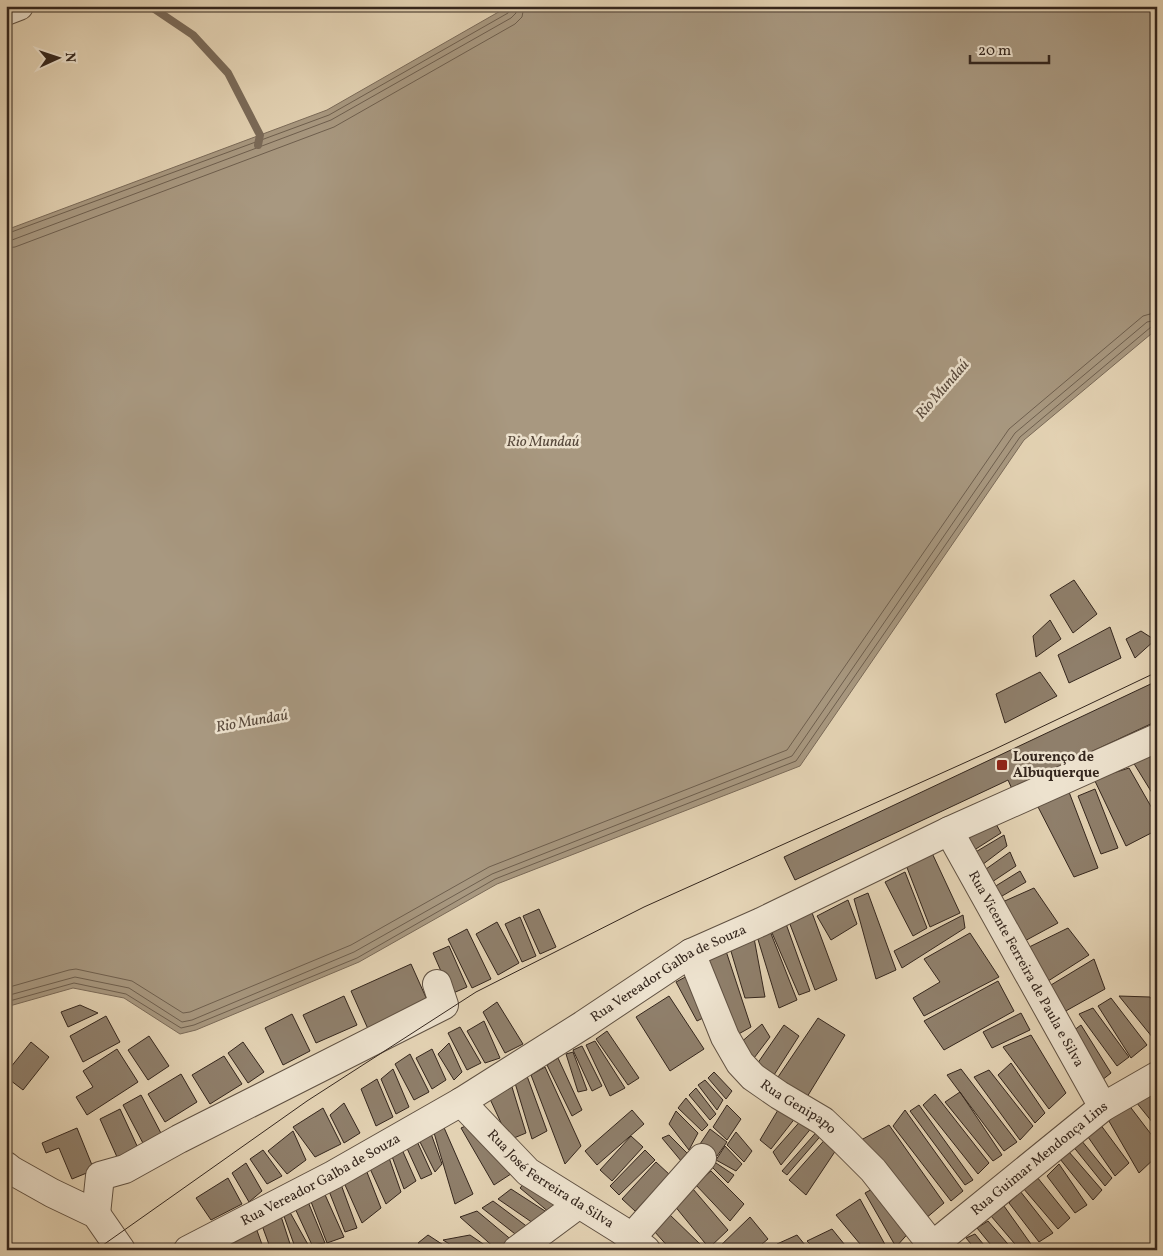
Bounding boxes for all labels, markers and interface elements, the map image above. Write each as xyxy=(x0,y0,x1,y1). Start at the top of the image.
north arrow xyxy=(32,32,82,82)
scale bar xyxy=(970,32,1049,64)
text: 20 m xyxy=(978,41,1011,62)
text: N xyxy=(60,52,79,63)
water label: Rio Mundaú xyxy=(911,355,975,424)
water label: Rio Mundaú xyxy=(507,432,580,453)
water label: Rio Mundaú xyxy=(214,705,290,739)
place label: Lourenço de Albuquerque xyxy=(1013,748,1099,783)
marker: Lourenço de Albuquerque xyxy=(995,758,1009,772)
street label: Rua Vicente Ferreira de Paula e Silva xyxy=(964,867,1088,1071)
street label: Rua Vereador Galba de Souza xyxy=(587,920,749,1027)
street label: Rua Genipapo xyxy=(756,1075,841,1138)
street label: Rua Guimar Mendonça Lins xyxy=(967,1097,1111,1220)
street label: Rua José Ferreira da Silva xyxy=(483,1125,618,1233)
street label: Rua Vereador Galba de Souza xyxy=(238,1129,404,1231)

